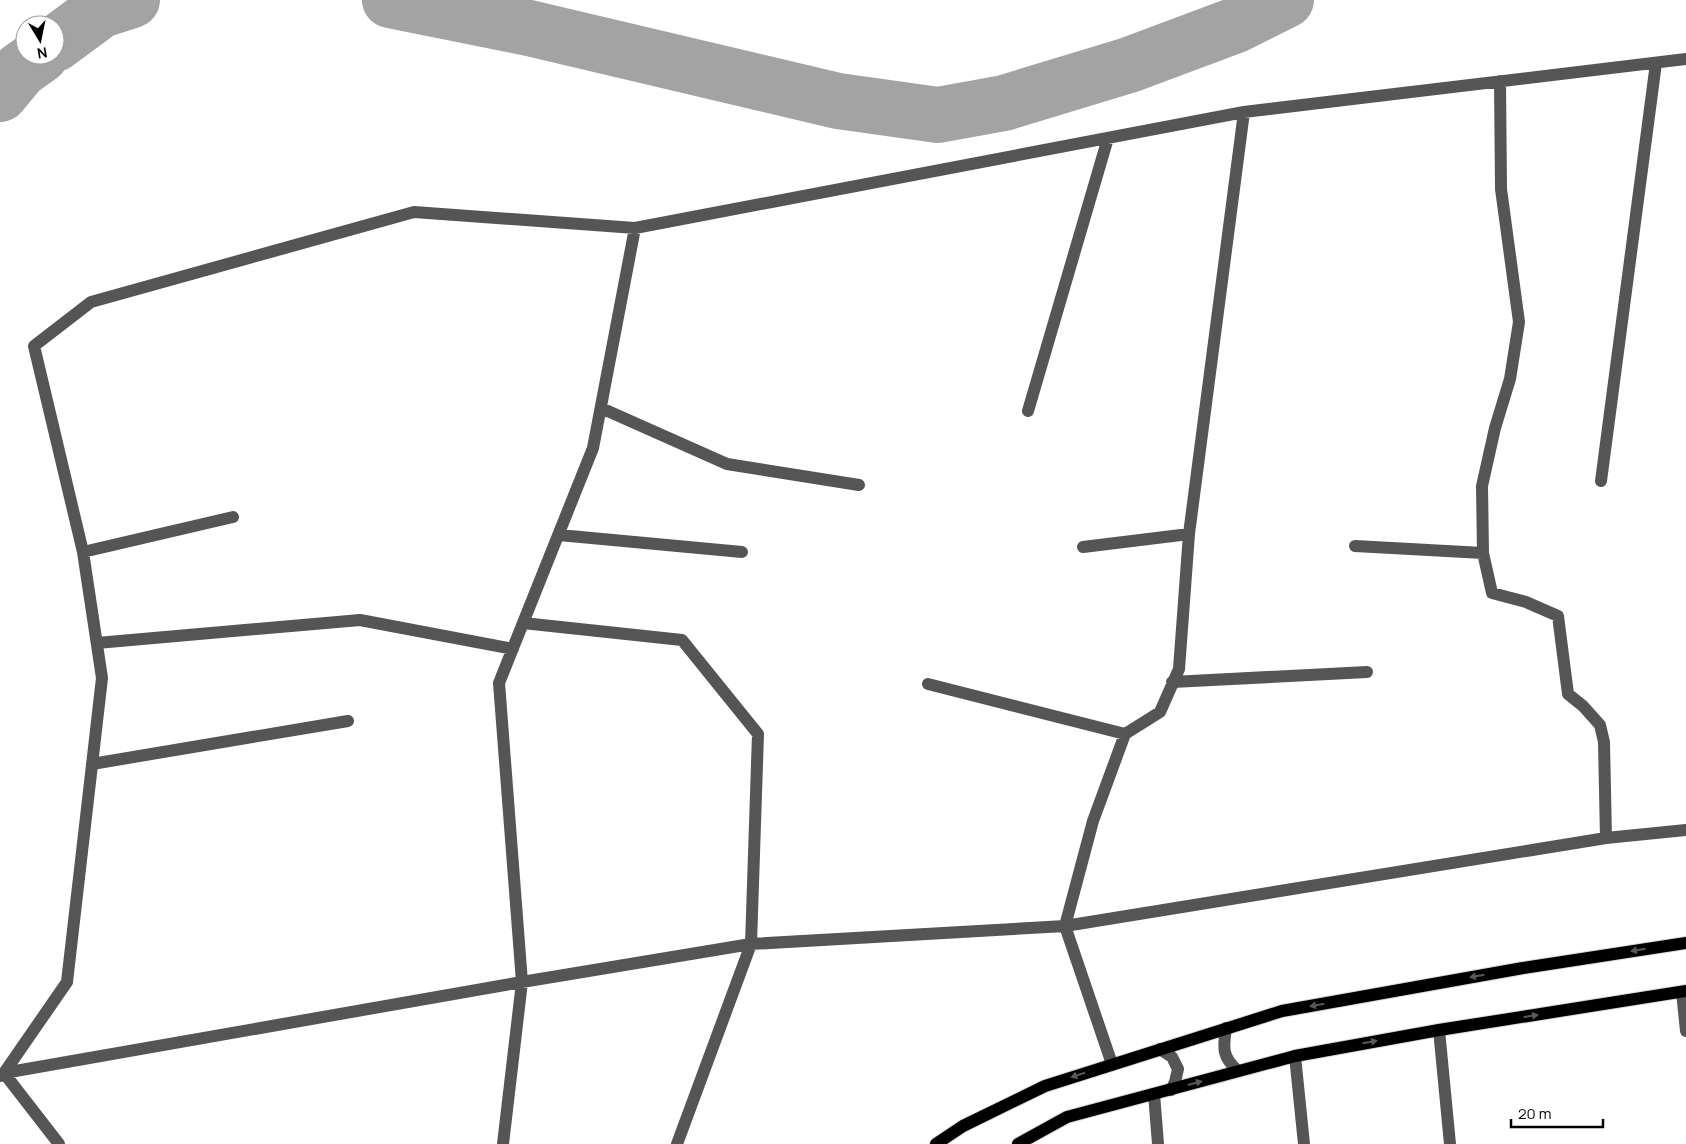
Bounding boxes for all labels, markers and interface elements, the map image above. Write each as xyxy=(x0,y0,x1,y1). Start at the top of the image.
north arrow xyxy=(15,15,65,65)
text: N xyxy=(36,43,49,64)
one-way arrow xyxy=(1629,947,1645,955)
one-way arrow xyxy=(1469,973,1485,981)
one-way arrow xyxy=(1309,1001,1325,1009)
one-way arrow xyxy=(1523,1011,1539,1019)
one-way arrow xyxy=(1363,1038,1379,1046)
one-way arrow xyxy=(1070,1071,1085,1079)
one-way arrow xyxy=(1188,1078,1203,1086)
scale bar xyxy=(1511,1096,1604,1128)
text: 20 m xyxy=(1518,1103,1551,1124)

